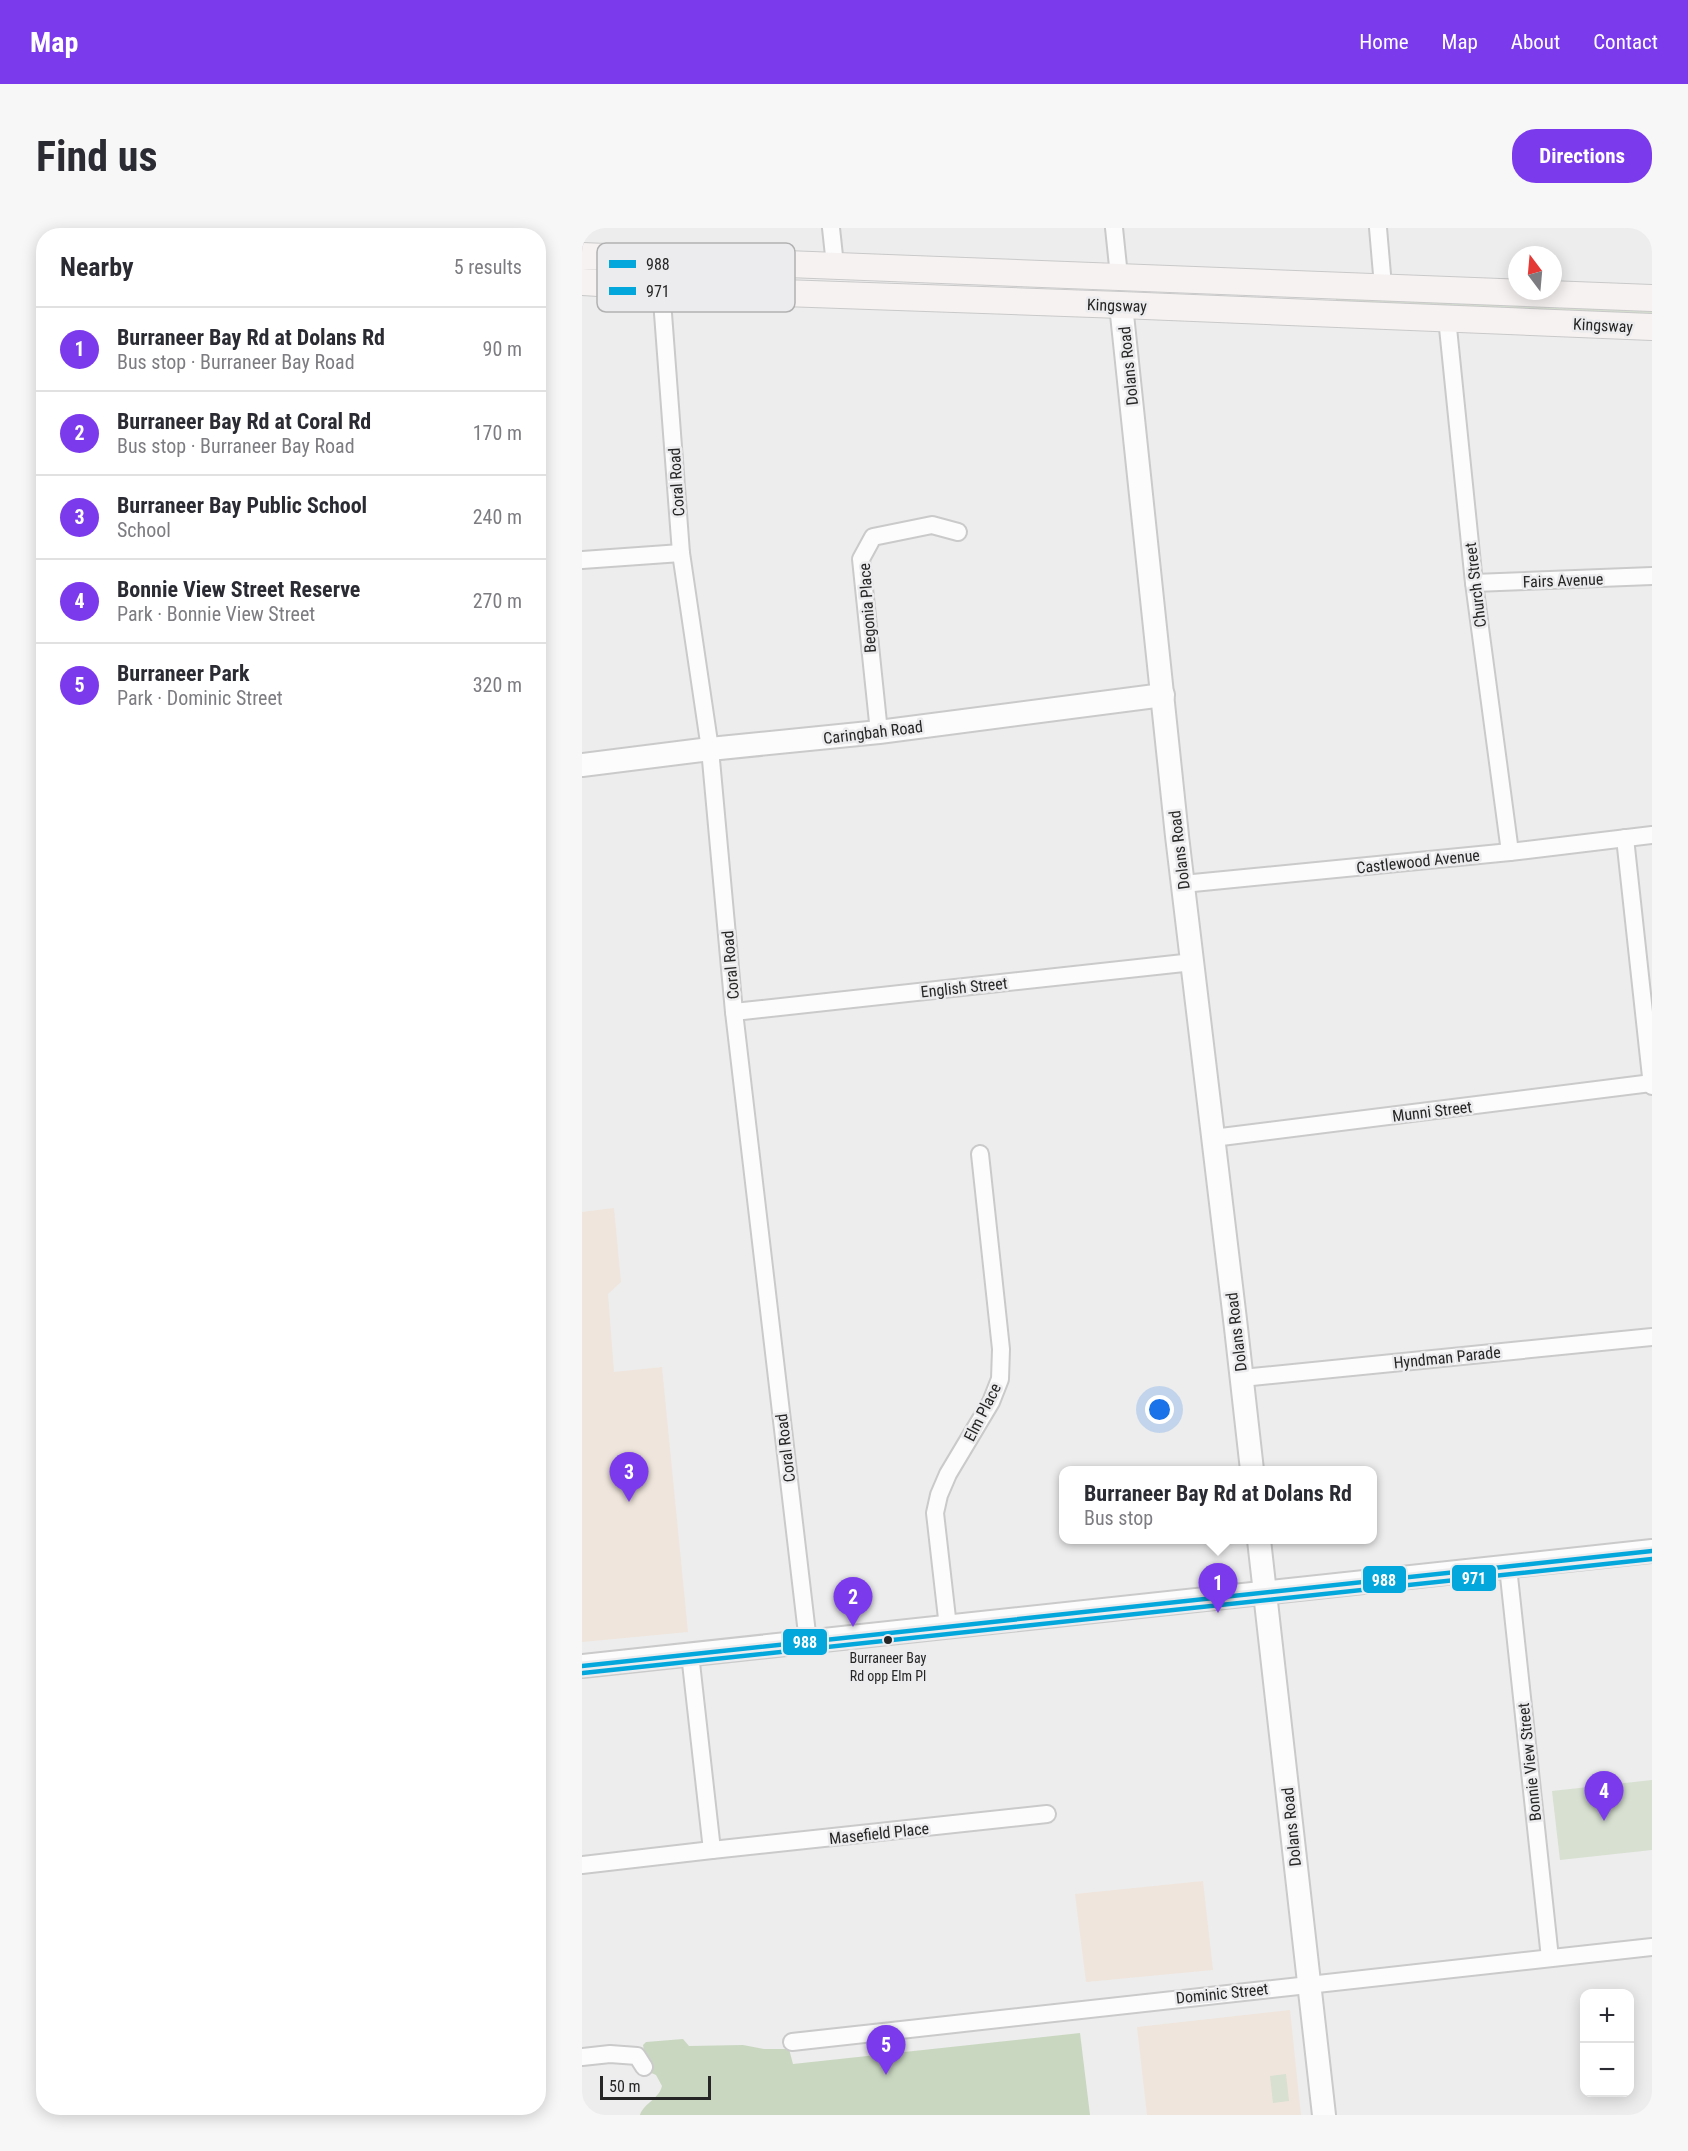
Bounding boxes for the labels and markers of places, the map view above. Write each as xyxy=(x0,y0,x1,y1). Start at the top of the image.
pin: 3 xyxy=(610,1452,648,1502)
pin: 1 xyxy=(1198,1564,1238,1613)
pin: 2 xyxy=(834,1578,872,1627)
marker: Burraneer Bay Rd opp Elm Pl xyxy=(882,1634,894,1646)
place label: Burraneer Bay Rd opp Elm Pl xyxy=(850,1650,927,1684)
pin: 4 xyxy=(1584,1772,1624,1821)
pin: 5 xyxy=(866,2026,906,2075)

